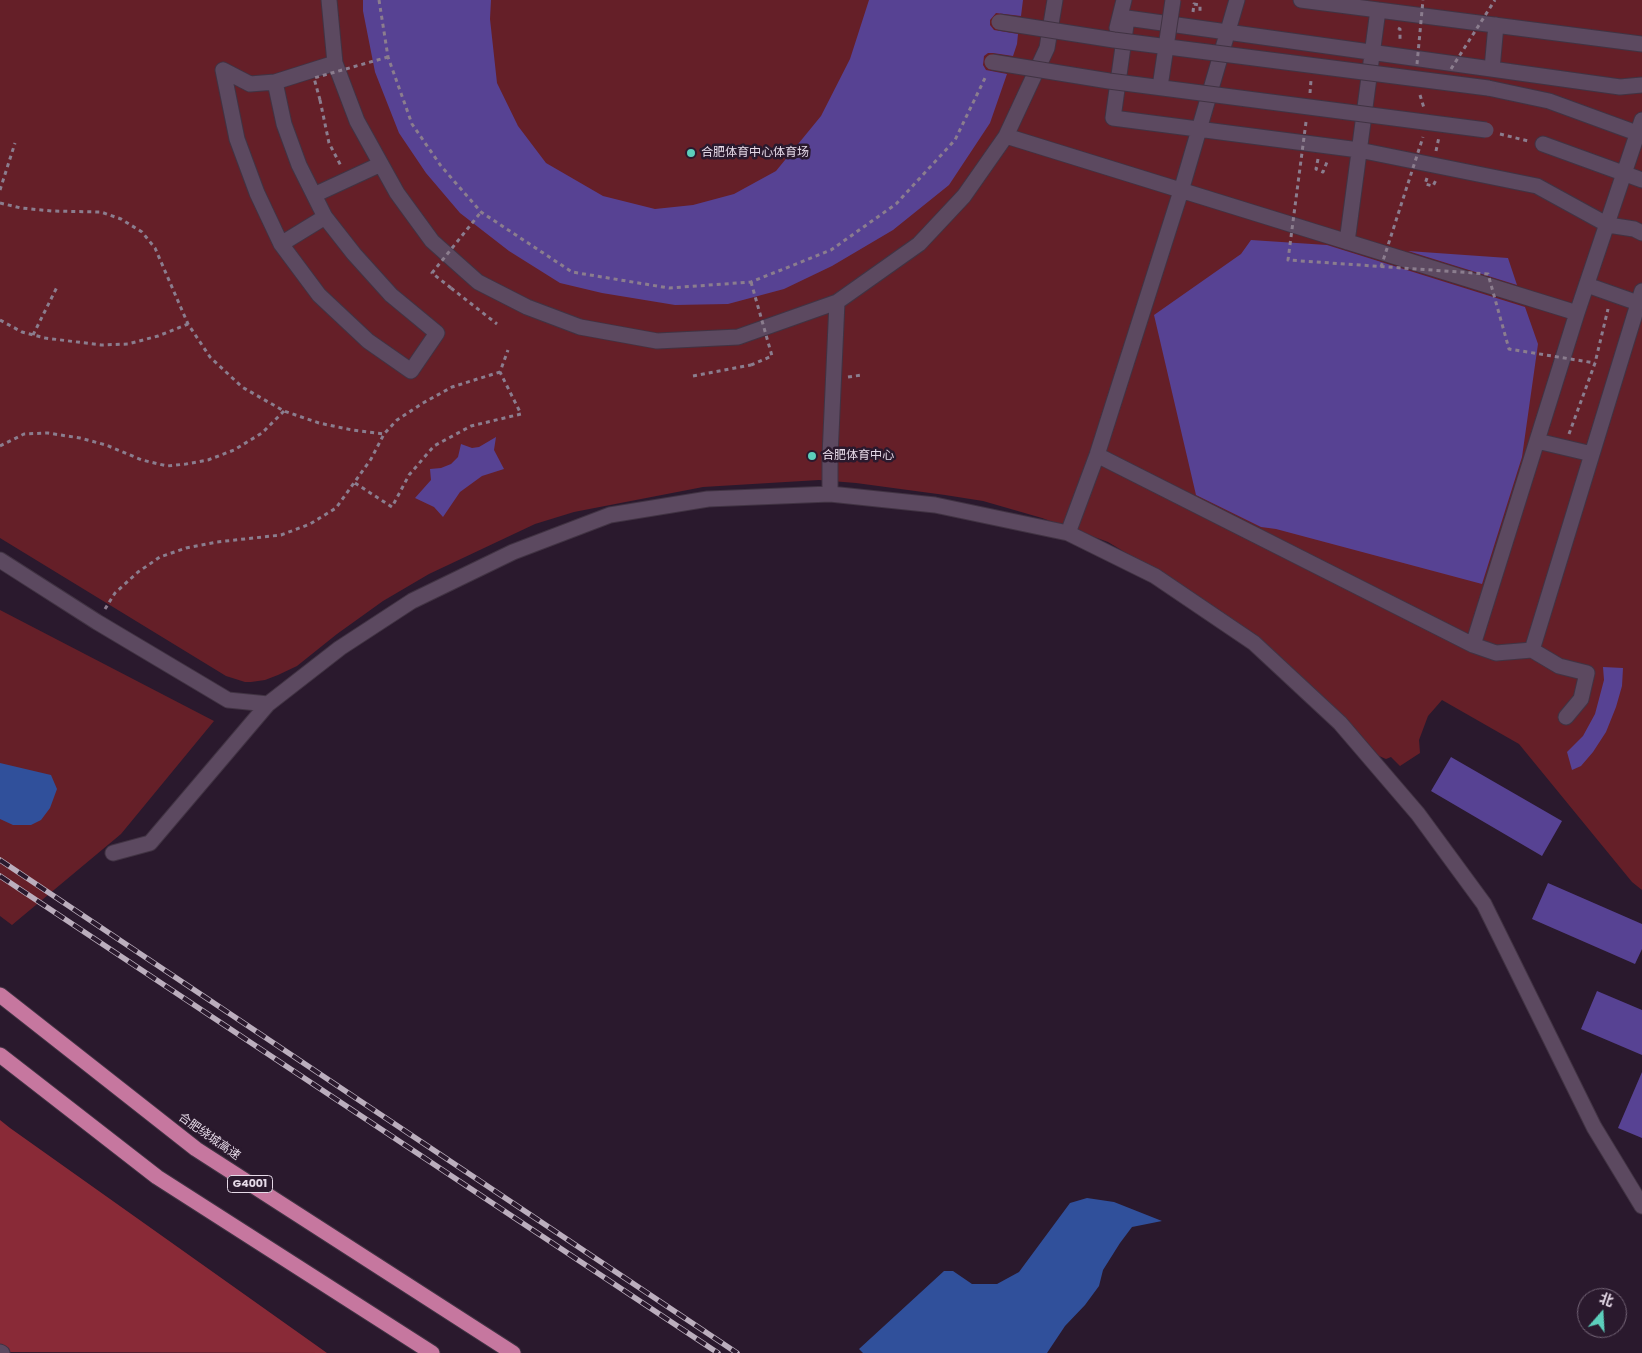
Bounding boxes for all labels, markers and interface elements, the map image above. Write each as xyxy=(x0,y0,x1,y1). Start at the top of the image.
place label: 合肥体育中心体育场 xyxy=(701,146,809,160)
marker: 合肥体育中心体育场 xyxy=(685,147,697,159)
place label: 合肥体育中心 xyxy=(822,449,894,463)
marker: 合肥体育中心 xyxy=(806,450,818,462)
street label: 合肥绕城高速 xyxy=(175,1110,243,1164)
road number: G4001 xyxy=(228,1176,272,1192)
north arrow xyxy=(1577,1288,1627,1338)
text: 北 xyxy=(1597,1288,1616,1311)

